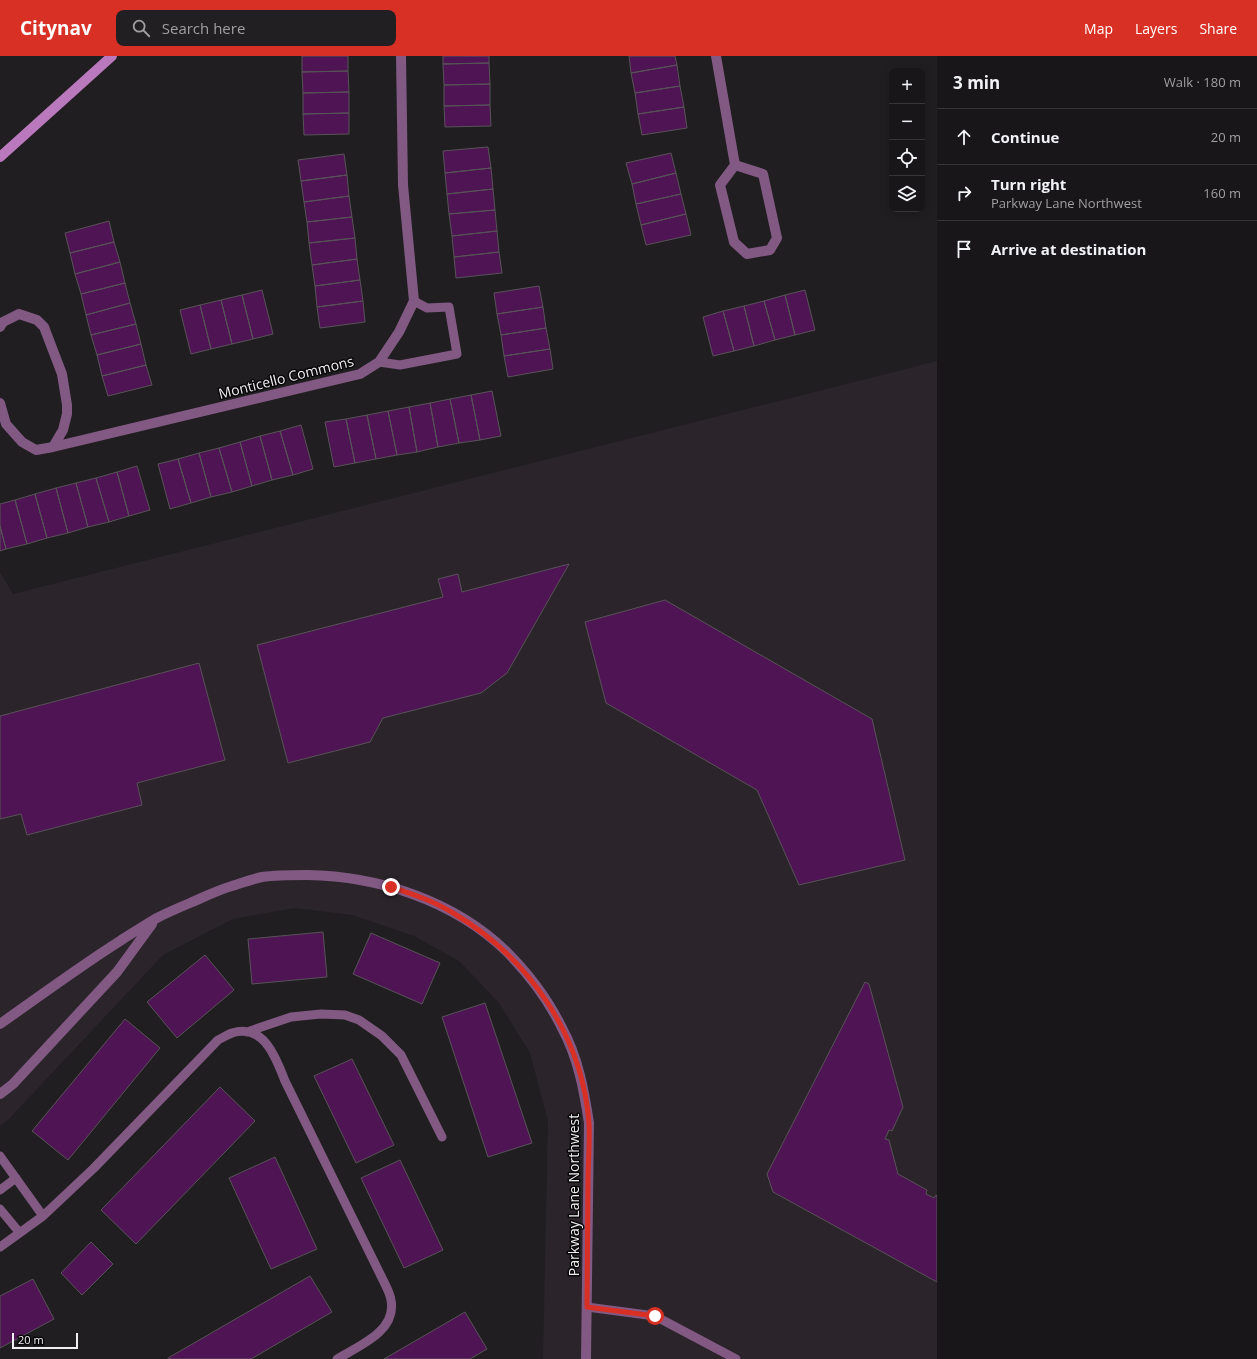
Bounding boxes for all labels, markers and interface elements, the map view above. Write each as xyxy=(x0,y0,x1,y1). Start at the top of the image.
search box xyxy=(116,10,396,46)
text: Citynav xyxy=(20,15,92,41)
icon: search xyxy=(130,17,152,39)
text: Search here xyxy=(162,18,245,38)
text: Map xyxy=(1084,19,1113,38)
text: Layers xyxy=(1135,19,1177,38)
text: Share xyxy=(1199,19,1237,38)
map controls xyxy=(889,68,925,212)
button: + xyxy=(889,68,925,104)
text: 3 min xyxy=(953,71,1000,94)
text: Walk · 180 m xyxy=(1164,73,1241,91)
button: − xyxy=(889,104,925,140)
icon: ahead xyxy=(953,126,975,148)
text: Continue xyxy=(991,127,1059,147)
text: 20 m xyxy=(1211,128,1241,146)
button: locate xyxy=(889,140,925,176)
text: Turn right xyxy=(991,174,1066,194)
button: layers xyxy=(889,176,925,212)
icon: right xyxy=(953,182,975,204)
text: 160 m xyxy=(1203,184,1241,202)
text: Parkway Lane Northwest xyxy=(991,194,1142,212)
icon: arrive xyxy=(953,238,975,260)
text: Arrive at destination xyxy=(991,239,1146,259)
street label: Monticello Commons xyxy=(216,351,356,403)
route end xyxy=(382,878,400,896)
street label: Parkway Lane Northwest xyxy=(564,1114,583,1276)
route start xyxy=(646,1307,664,1325)
scale bar xyxy=(12,1331,78,1350)
text: 20 m xyxy=(18,1332,44,1347)

